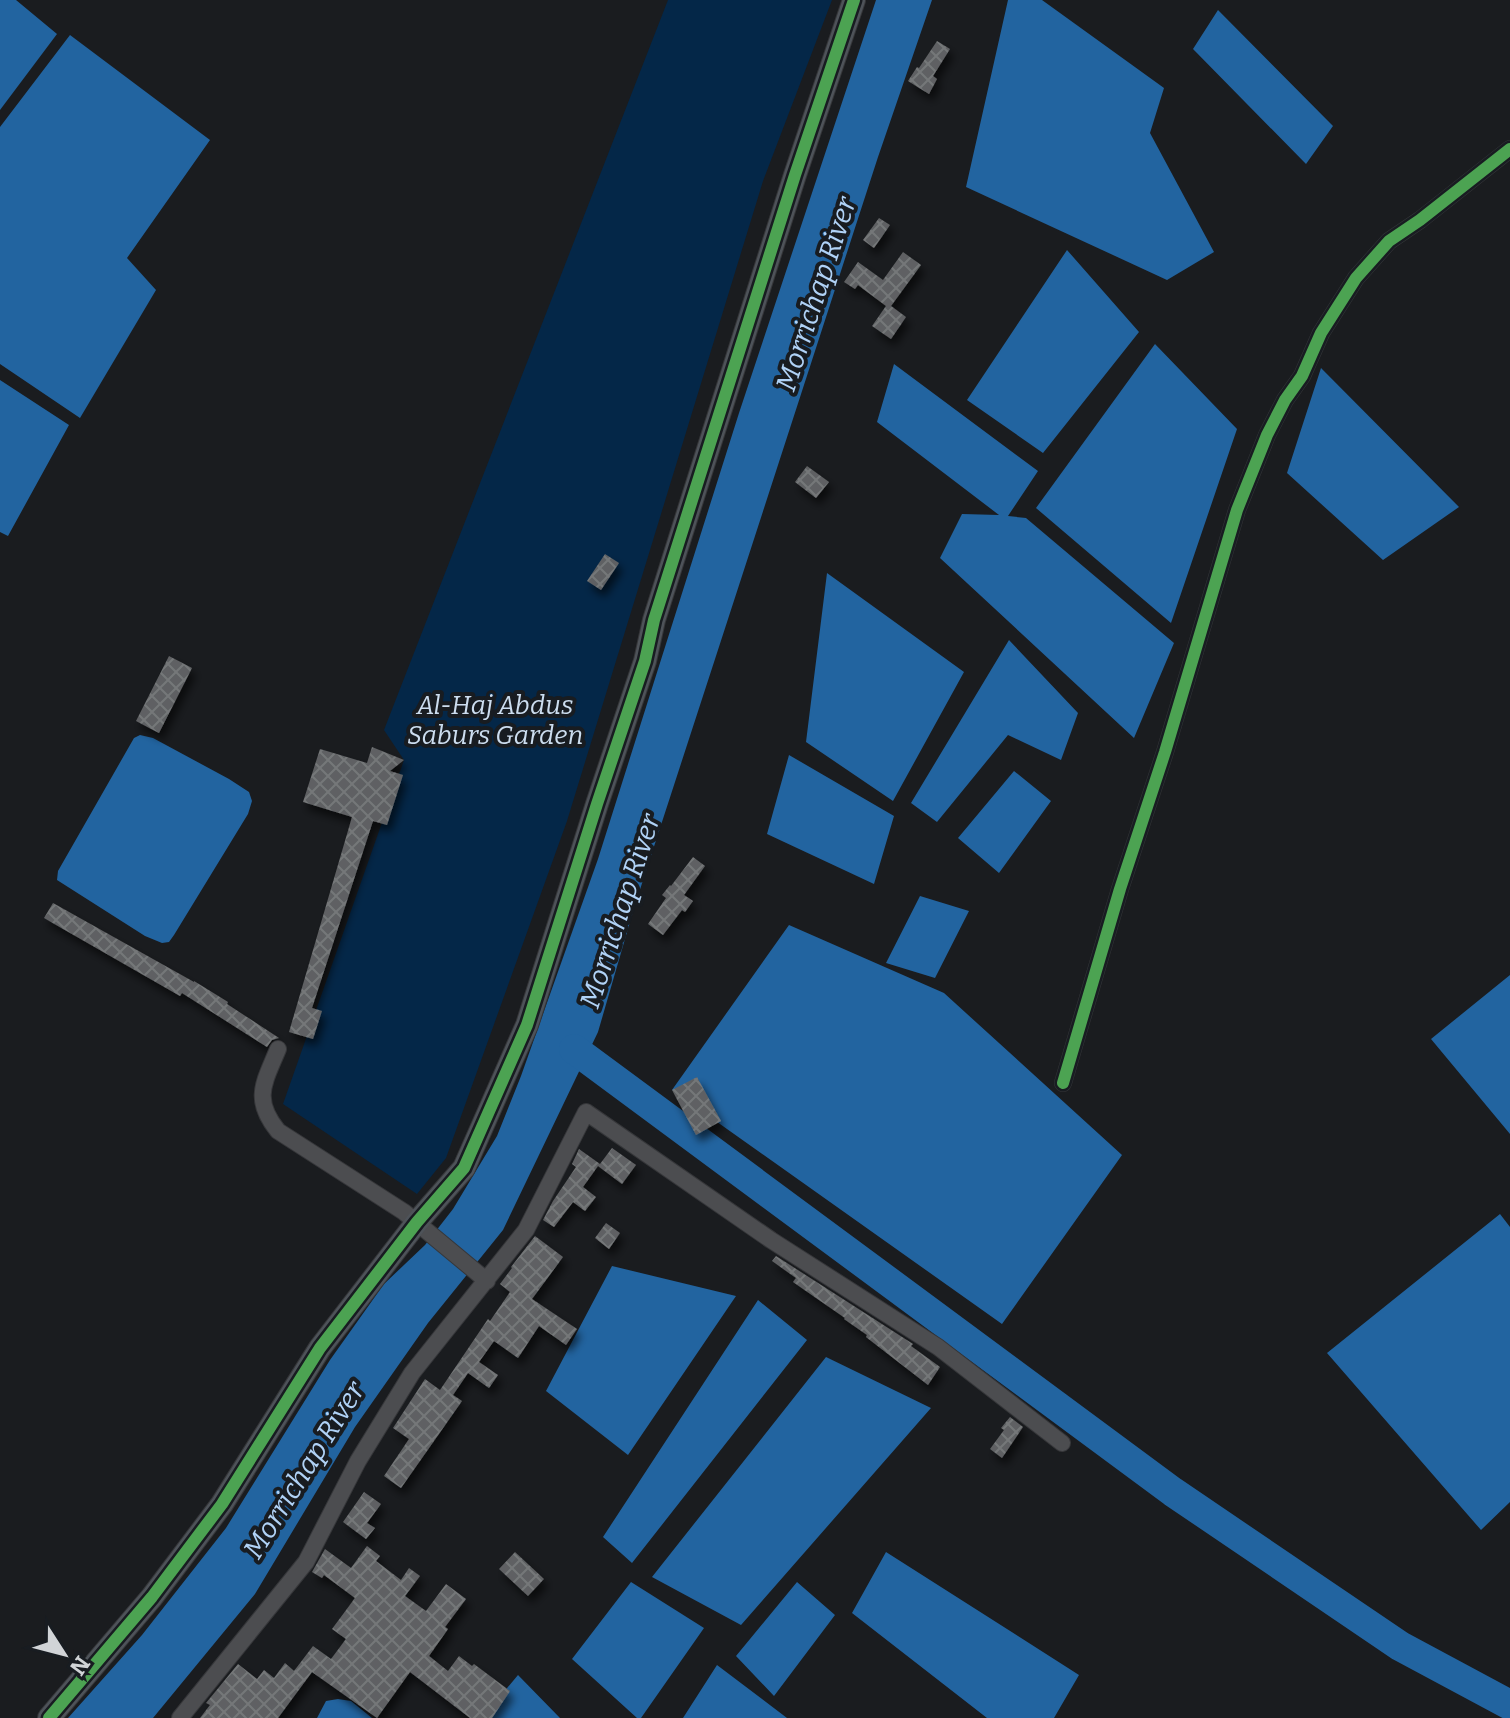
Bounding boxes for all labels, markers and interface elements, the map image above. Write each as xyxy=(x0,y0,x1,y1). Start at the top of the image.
water label: Morrichap River xyxy=(769,191,863,395)
park label: Al-Haj Abdus Saburs Garden xyxy=(407,690,583,751)
water label: Morrichap River xyxy=(573,808,667,1012)
water label: Morrichap River xyxy=(236,1374,372,1564)
north arrow xyxy=(24,1614,104,1694)
text: N xyxy=(64,1651,96,1680)

